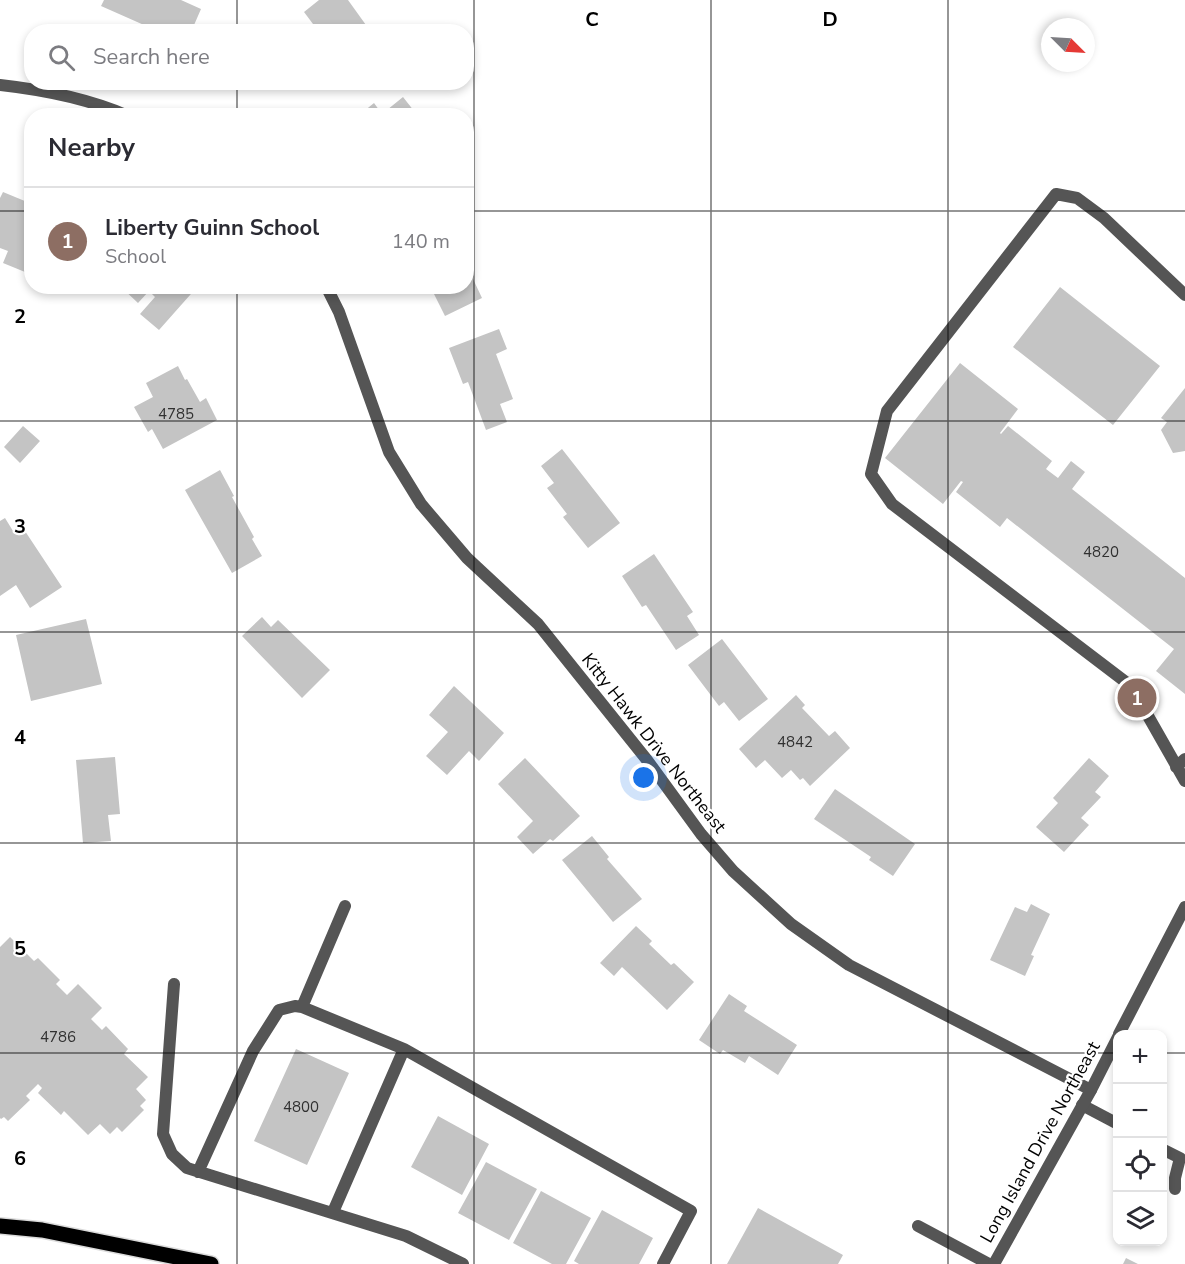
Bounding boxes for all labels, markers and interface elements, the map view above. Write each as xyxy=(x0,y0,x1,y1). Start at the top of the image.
text: C xyxy=(585,6,599,33)
text: D xyxy=(822,6,838,33)
north arrow xyxy=(1041,18,1095,72)
search box xyxy=(24,24,474,90)
icon: search xyxy=(45,41,78,74)
text: Search here xyxy=(93,42,210,72)
text: Nearby xyxy=(48,130,135,165)
text: Liberty Guinn School xyxy=(105,213,319,243)
text: 1 xyxy=(62,228,74,255)
text: 140 m xyxy=(392,228,450,255)
text: School xyxy=(105,243,166,270)
text: 2 xyxy=(14,303,26,330)
house number: 4785 xyxy=(158,404,194,424)
text: 3 xyxy=(14,513,26,540)
house number: 4820 xyxy=(1083,542,1119,562)
street label: Kitty Hawk Drive Northeast xyxy=(576,648,732,838)
pin: 1 xyxy=(1118,676,1156,720)
text: 4 xyxy=(14,724,26,751)
house number: 4842 xyxy=(777,732,813,752)
your location xyxy=(629,763,658,792)
text: 5 xyxy=(14,935,26,962)
house number: 4786 xyxy=(40,1027,76,1047)
map controls xyxy=(1113,1030,1167,1246)
button: + xyxy=(1113,1030,1167,1084)
street label: Long Island Drive Northeast xyxy=(975,1036,1106,1247)
button: − xyxy=(1113,1084,1167,1138)
house number: 4800 xyxy=(283,1097,319,1117)
button: locate xyxy=(1113,1138,1167,1192)
text: 6 xyxy=(14,1145,26,1172)
button: layers xyxy=(1113,1192,1167,1246)

